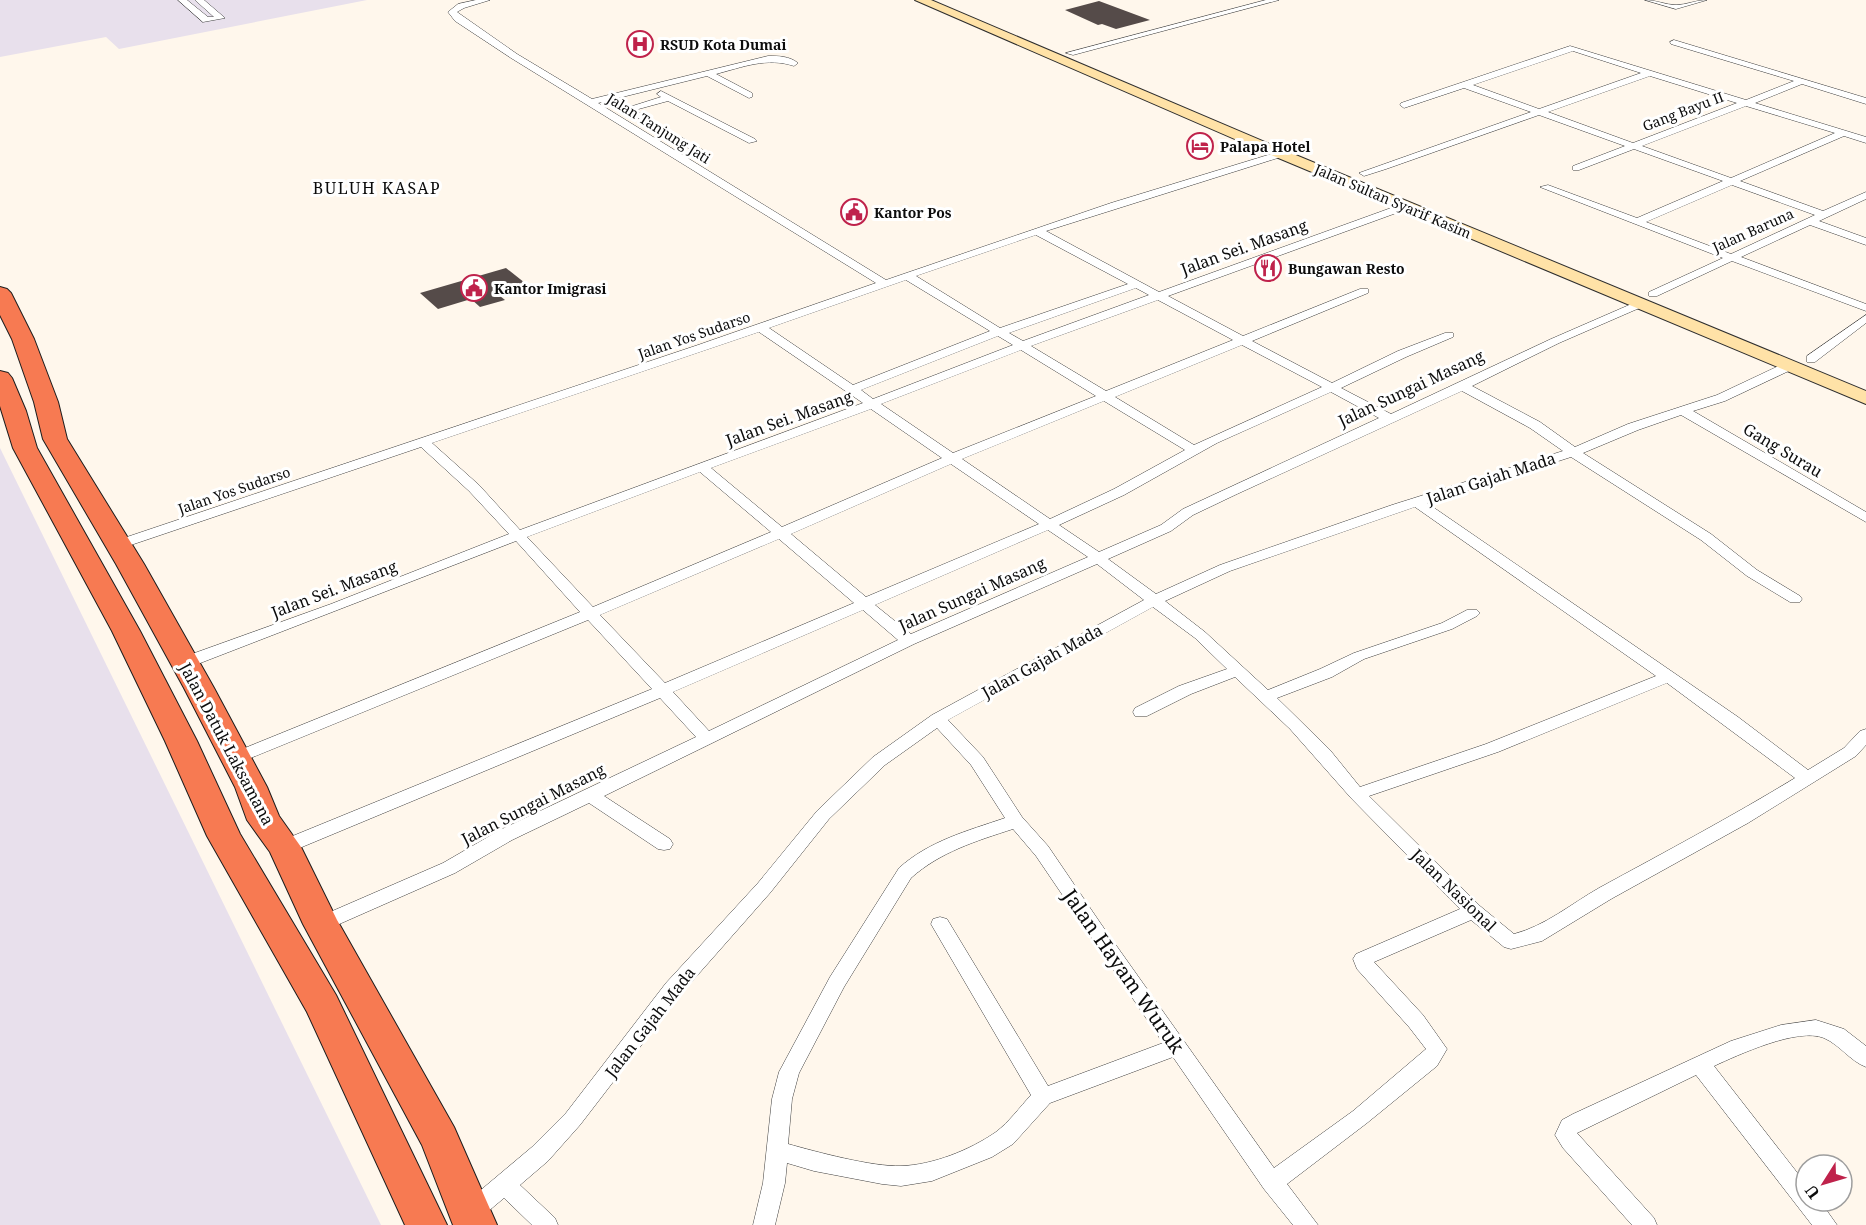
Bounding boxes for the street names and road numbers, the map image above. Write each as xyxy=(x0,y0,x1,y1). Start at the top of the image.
street label: Gang Bayu II xyxy=(1640,87,1726,135)
street label: Jalan Tanjung Jati xyxy=(603,88,715,168)
street label: Jalan Sultan Syarif Kasim xyxy=(1311,159,1474,243)
street label: Jalan Baruna xyxy=(1708,204,1797,257)
street label: Jalan Sei. Masang xyxy=(1177,214,1311,280)
street label: Jalan Yos Sudarso xyxy=(634,307,753,363)
street label: Jalan Sungai Masang xyxy=(1334,344,1488,432)
street label: Jalan Sei. Masang xyxy=(722,385,856,451)
street label: Gang Surau xyxy=(1739,418,1827,482)
street label: Jalan Gajah Mada xyxy=(1423,447,1558,510)
street label: Jalan Yos Sudarso xyxy=(174,462,293,518)
street label: Jalan Sungai Masang xyxy=(894,552,1049,637)
street label: Jalan Sei. Masang xyxy=(267,555,400,623)
street label: Jalan Gajah Mada xyxy=(977,619,1106,704)
street label: Jalan Datuk Laksamana xyxy=(174,658,279,829)
street label: Jalan Sungai Masang xyxy=(457,758,609,850)
street label: Jalan Nasional xyxy=(1406,843,1501,936)
street label: Jalan Hayam Wuruk xyxy=(1056,883,1191,1059)
street label: Jalan Gajah Mada xyxy=(599,962,700,1083)

